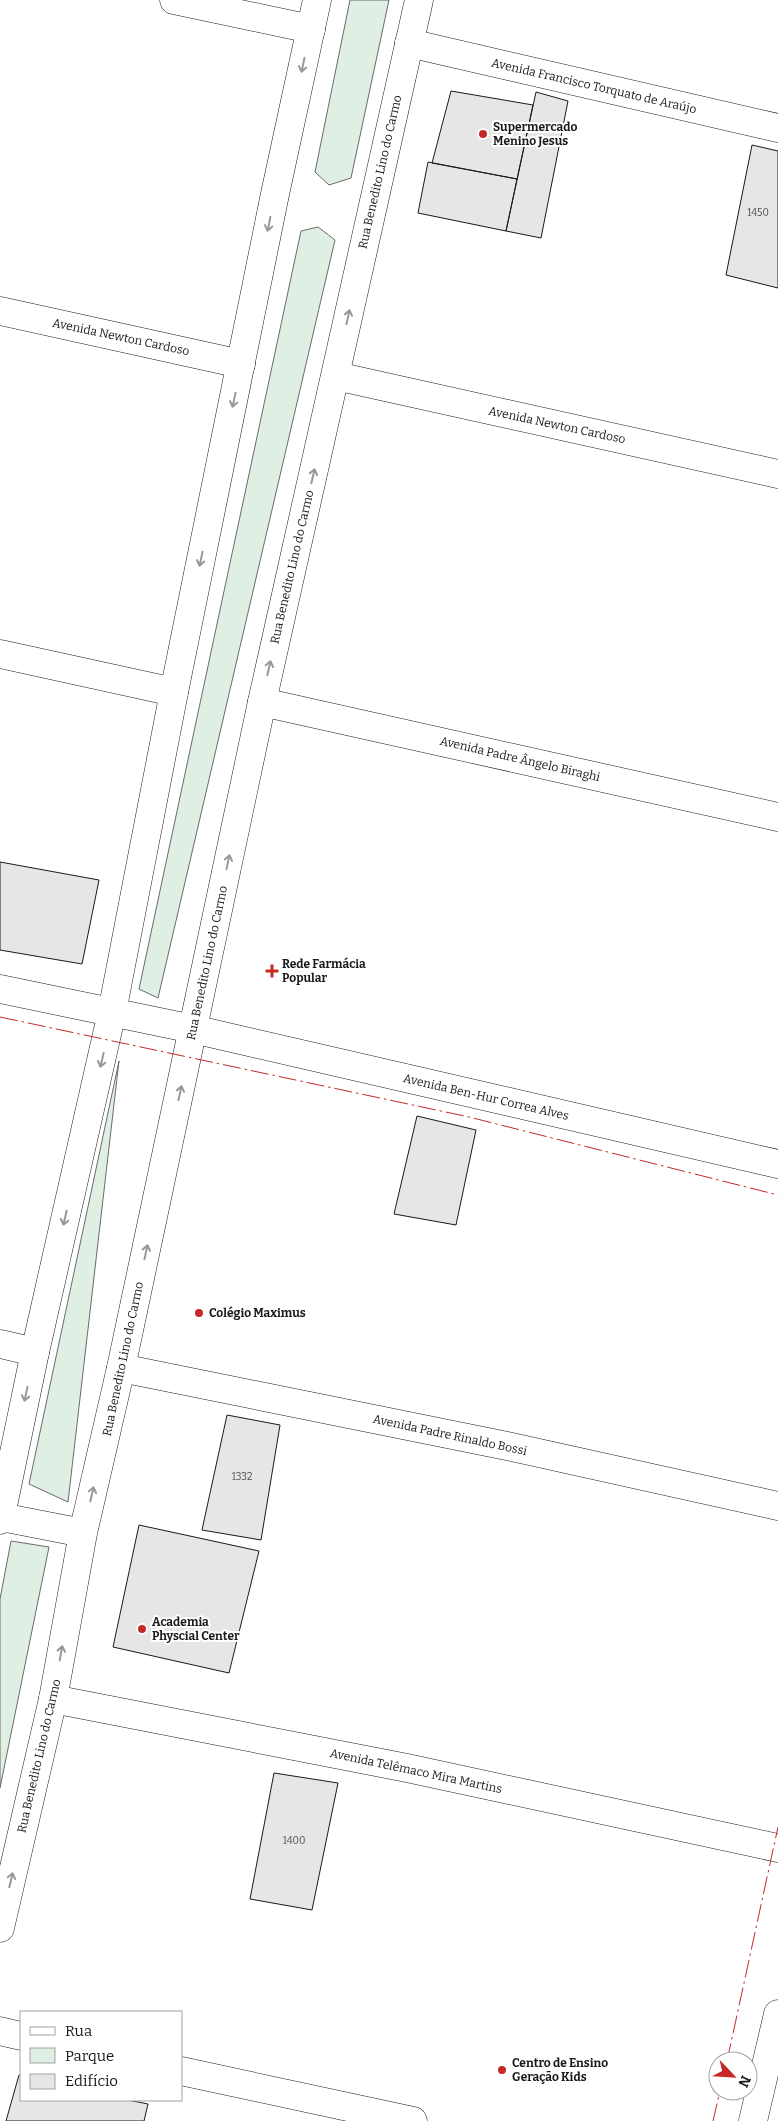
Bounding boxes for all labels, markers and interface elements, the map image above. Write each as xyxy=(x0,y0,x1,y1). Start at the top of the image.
one-way arrow xyxy=(298,56,307,72)
street label: Avenida Francisco Torquato de Araújo xyxy=(490,56,698,116)
street label: Rua Benedito Lino do Carmo xyxy=(355,94,405,250)
place label: Supermercado Menino Jesus xyxy=(493,120,578,148)
marker: Supermercado Menino Jesus xyxy=(477,128,489,140)
house number: 1450 xyxy=(747,207,769,219)
one-way arrow xyxy=(264,215,273,231)
one-way arrow xyxy=(344,310,354,326)
street label: Avenida Newton Cardoso xyxy=(51,316,191,358)
one-way arrow xyxy=(229,392,238,408)
street label: Avenida Newton Cardoso xyxy=(487,404,627,446)
one-way arrow xyxy=(309,468,318,484)
street label: Rua Benedito Lino do Carmo xyxy=(267,489,317,645)
one-way arrow xyxy=(196,551,206,567)
one-way arrow xyxy=(265,661,274,677)
street label: Avenida Padre Ângelo Biraghi xyxy=(438,733,602,784)
one-way arrow xyxy=(224,854,234,870)
street label: Rua Benedito Lino do Carmo xyxy=(184,884,230,1041)
place label: Rede Farmácia Popular xyxy=(282,957,366,985)
marker: Rede Farmácia Popular xyxy=(266,965,278,977)
one-way arrow xyxy=(96,1051,106,1067)
street label: Avenida Ben-Hur Correa Alves xyxy=(402,1071,570,1123)
one-way arrow xyxy=(176,1086,185,1102)
one-way arrow xyxy=(60,1210,69,1226)
one-way arrow xyxy=(142,1245,151,1261)
street label: Rua Benedito Lino do Carmo xyxy=(100,1280,146,1437)
place label: Colégio Maximus xyxy=(209,1306,306,1320)
marker: Colégio Maximus xyxy=(193,1307,205,1319)
one-way arrow xyxy=(21,1386,30,1402)
street label: Avenida Padre Rinaldo Bossi xyxy=(372,1412,529,1458)
house number: 1332 xyxy=(232,1471,252,1483)
one-way arrow xyxy=(88,1486,98,1502)
place label: Academia Physcial Center xyxy=(152,1615,240,1643)
marker: Academia Physcial Center xyxy=(136,1623,148,1635)
one-way arrow xyxy=(57,1645,67,1661)
street label: Rua Benedito Lino do Carmo xyxy=(14,1678,64,1834)
street label: Avenida Telêmaco Mira Martins xyxy=(329,1746,504,1796)
house number: 1400 xyxy=(283,1835,305,1847)
one-way arrow xyxy=(7,1873,16,1889)
legend xyxy=(20,2011,182,2101)
text: Rua xyxy=(65,2022,92,2040)
text: Parque xyxy=(65,2047,114,2065)
north arrow xyxy=(708,2051,758,2101)
place label: Centro de Ensino Geração Kids xyxy=(512,2056,608,2084)
marker: Centro de Ensino Geração Kids xyxy=(496,2064,508,2076)
text: Edifício xyxy=(65,2072,118,2090)
text: N xyxy=(734,2073,754,2090)

